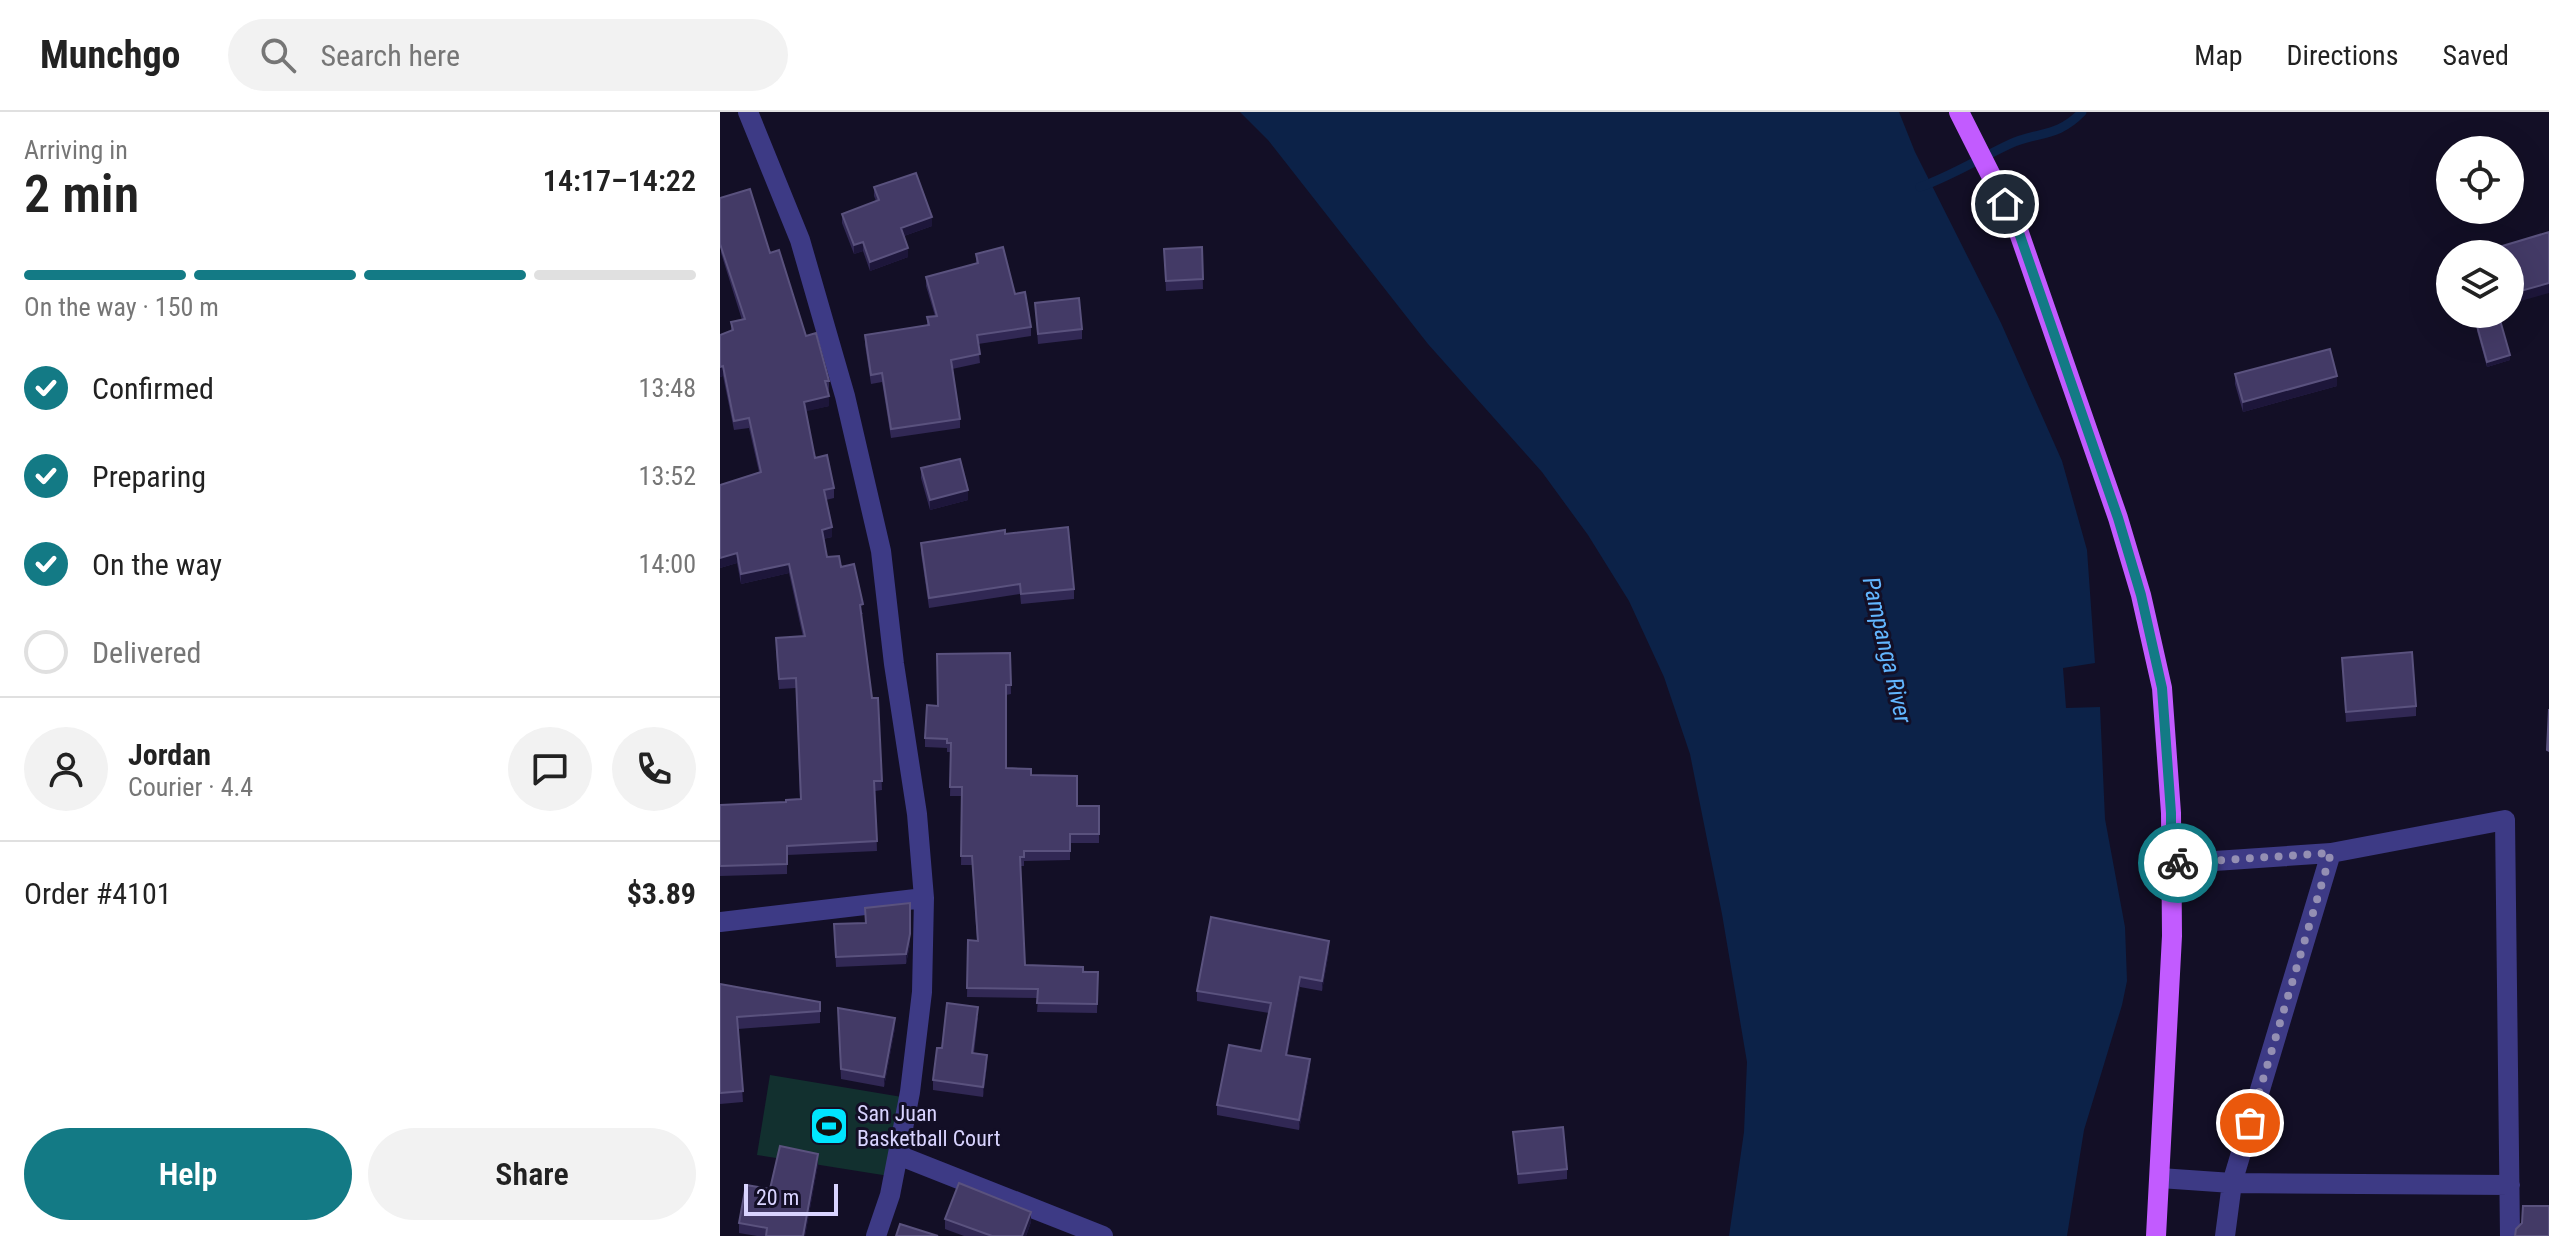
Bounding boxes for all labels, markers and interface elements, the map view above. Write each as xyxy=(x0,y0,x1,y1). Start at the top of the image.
search box xyxy=(228,19,788,91)
text: Munchgo xyxy=(40,33,180,77)
icon: search xyxy=(256,33,300,77)
text: Search here xyxy=(320,38,460,73)
text: Map xyxy=(2194,39,2243,72)
text: Directions xyxy=(2287,39,2398,72)
text: Saved xyxy=(2442,39,2509,72)
text: Arriving in xyxy=(24,135,128,165)
map controls xyxy=(2436,136,2524,328)
button: locate xyxy=(2436,136,2524,224)
text: 14:17–14:22 xyxy=(543,163,696,198)
text: 2 min xyxy=(24,164,139,225)
pin xyxy=(1971,170,2039,238)
icon: home xyxy=(1983,182,2027,226)
button: layers xyxy=(2436,240,2524,328)
text: On the way · 150 m xyxy=(24,292,219,322)
icon: check xyxy=(24,366,68,410)
text: Confirmed xyxy=(92,371,214,406)
text: 13:48 xyxy=(639,373,696,403)
icon: check xyxy=(24,454,68,498)
text: Preparing xyxy=(92,459,206,494)
text: 13:52 xyxy=(639,461,696,491)
icon: check xyxy=(24,542,68,586)
text: On the way xyxy=(92,547,222,582)
text: 14:00 xyxy=(639,549,696,579)
water label: Pampanga River xyxy=(1857,574,1918,727)
text: Delivered xyxy=(92,635,201,670)
button: person xyxy=(24,727,108,811)
button: chat xyxy=(508,727,592,811)
button: phone xyxy=(612,727,696,811)
text: Jordan xyxy=(128,737,211,772)
text: Courier · 4.4 xyxy=(128,772,253,802)
courier xyxy=(2138,823,2218,903)
icon: bike xyxy=(2156,841,2200,885)
text: Order #4101 xyxy=(24,876,172,911)
text: $3.89 xyxy=(627,876,696,911)
pin xyxy=(2216,1089,2284,1157)
place label: San Juan Basketball Court xyxy=(857,1101,1001,1151)
icon: bag xyxy=(2228,1101,2272,1145)
sports icon: San Juan Basketball Court xyxy=(808,1105,850,1147)
button: Help xyxy=(24,1128,352,1220)
button: Share xyxy=(368,1128,696,1220)
scale bar xyxy=(744,1180,838,1216)
text: 20 m xyxy=(756,1185,799,1210)

